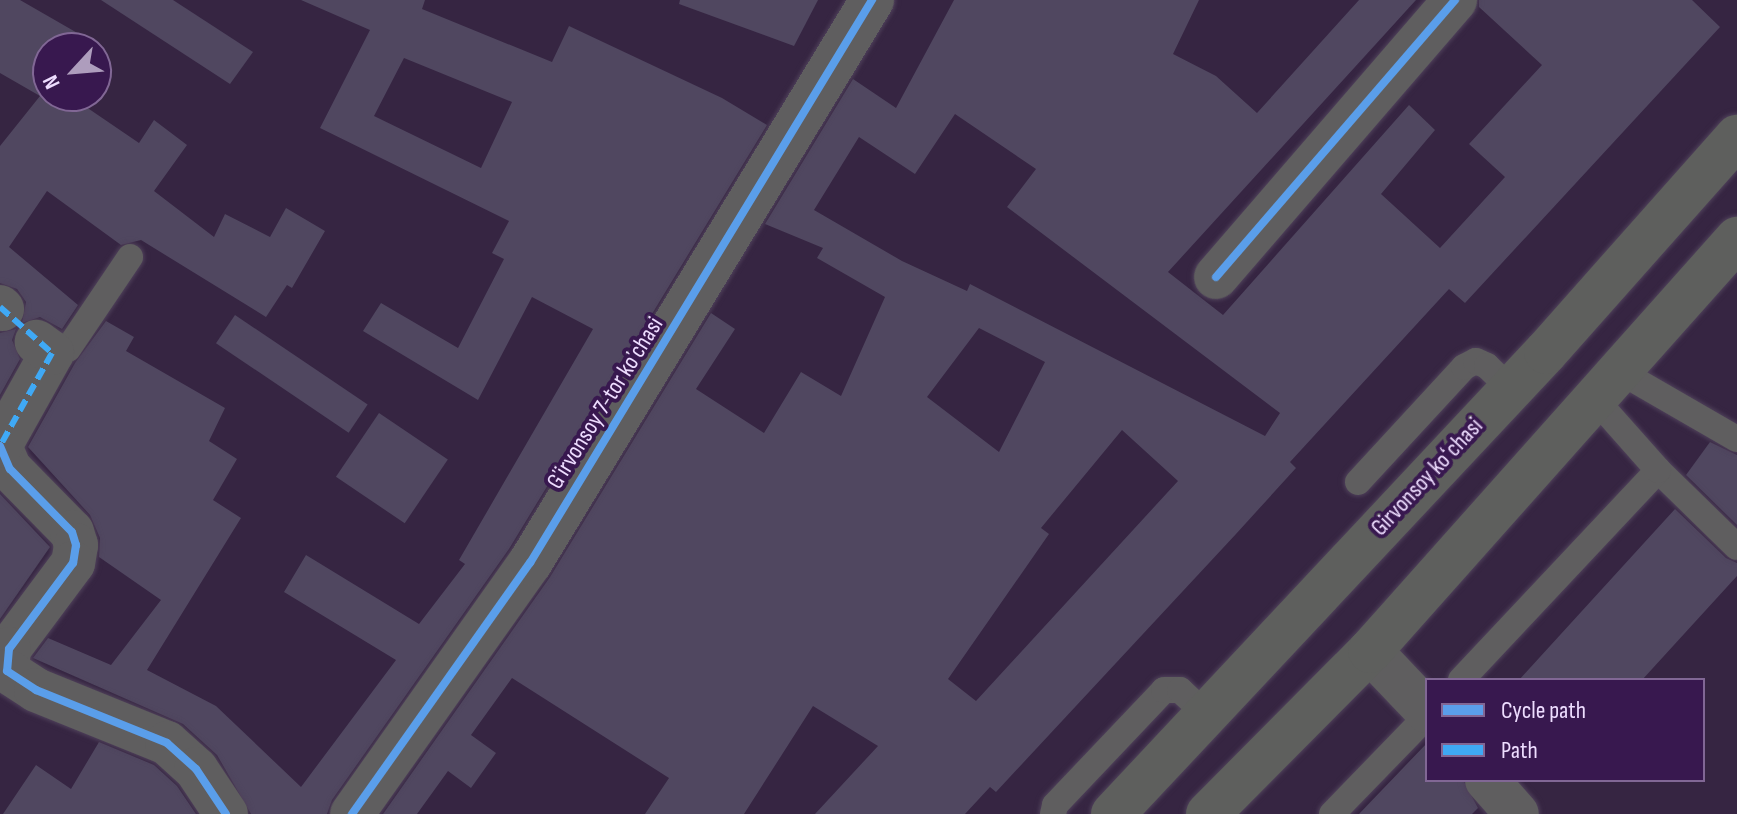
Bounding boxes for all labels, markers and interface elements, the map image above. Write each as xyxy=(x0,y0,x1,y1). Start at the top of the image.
north arrow xyxy=(32,32,112,112)
text: N xyxy=(37,71,66,93)
street label: Gʼirvonsoy 7-tor koʼchasi xyxy=(541,312,669,494)
street label: Girvonsoy koʻchasi xyxy=(1365,412,1489,542)
legend xyxy=(1425,678,1705,782)
text: Cycle path xyxy=(1501,696,1586,725)
text: Path xyxy=(1501,736,1538,765)

